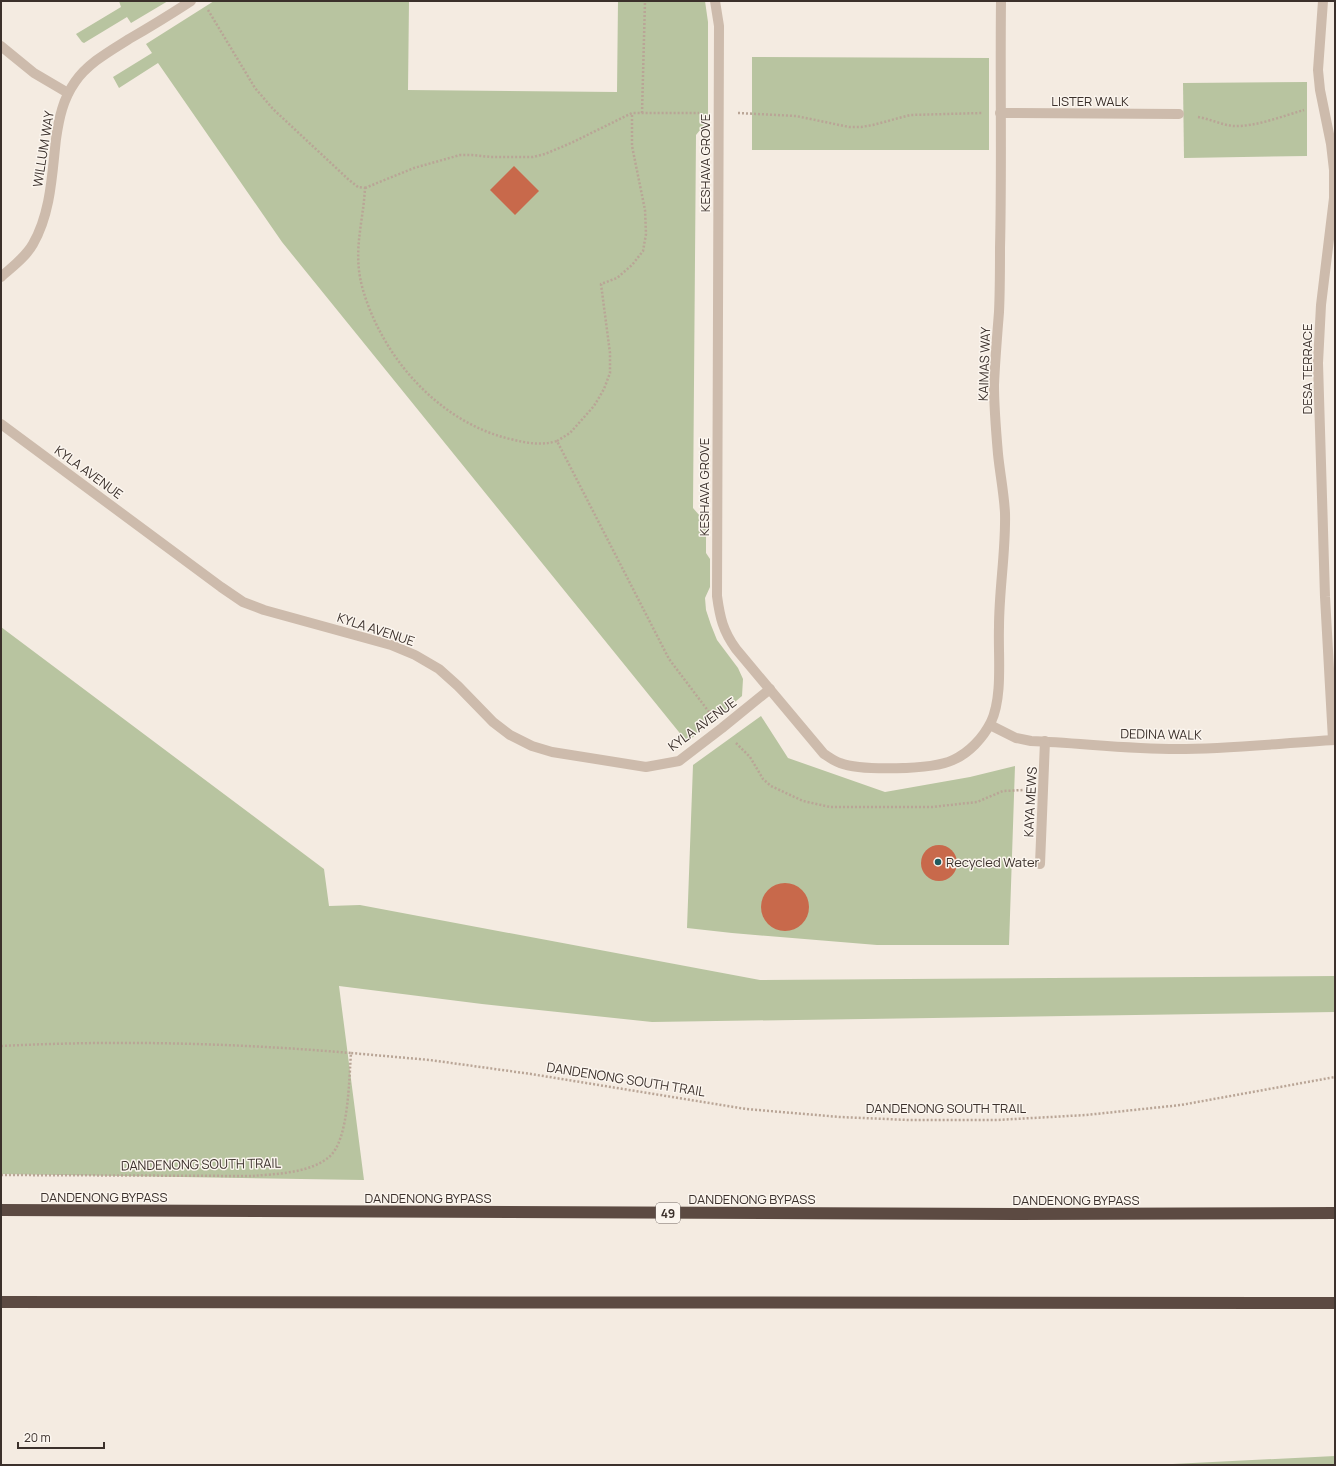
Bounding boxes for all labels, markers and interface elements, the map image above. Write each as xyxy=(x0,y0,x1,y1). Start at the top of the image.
street label: LISTER WALK xyxy=(1051,92,1129,110)
street label: WILLUM WAY xyxy=(28,109,58,188)
street label: KESHAVA GROVE xyxy=(696,114,714,212)
street label: DESA TERRACE xyxy=(1298,324,1316,414)
street label: KAIMAS WAY xyxy=(974,326,994,402)
street label: KESHAVA GROVE xyxy=(695,438,713,536)
street label: KYLA AVENUE xyxy=(51,441,127,503)
street label: KYLA AVENUE xyxy=(335,608,417,650)
street label: KYLA AVENUE xyxy=(664,693,740,755)
street label: DEDINA WALK xyxy=(1120,724,1202,744)
street label: KAYA MEWS xyxy=(1019,766,1041,838)
place label: Recycled Water xyxy=(946,853,1040,871)
marker: Recycled Water xyxy=(933,857,943,867)
street label: DANDENONG SOUTH TRAIL xyxy=(545,1058,707,1100)
street label: DANDENONG SOUTH TRAIL xyxy=(866,1099,1027,1117)
street label: DANDENONG SOUTH TRAIL xyxy=(121,1154,282,1174)
street label: DANDENONG BYPASS xyxy=(41,1188,167,1206)
street label: DANDENONG BYPASS xyxy=(365,1189,491,1207)
street label: DANDENONG BYPASS xyxy=(689,1190,815,1208)
street label: DANDENONG BYPASS xyxy=(1013,1191,1139,1209)
road number: 49 xyxy=(656,1203,680,1223)
scale bar xyxy=(18,1424,104,1450)
text: 20 m xyxy=(24,1429,51,1446)

